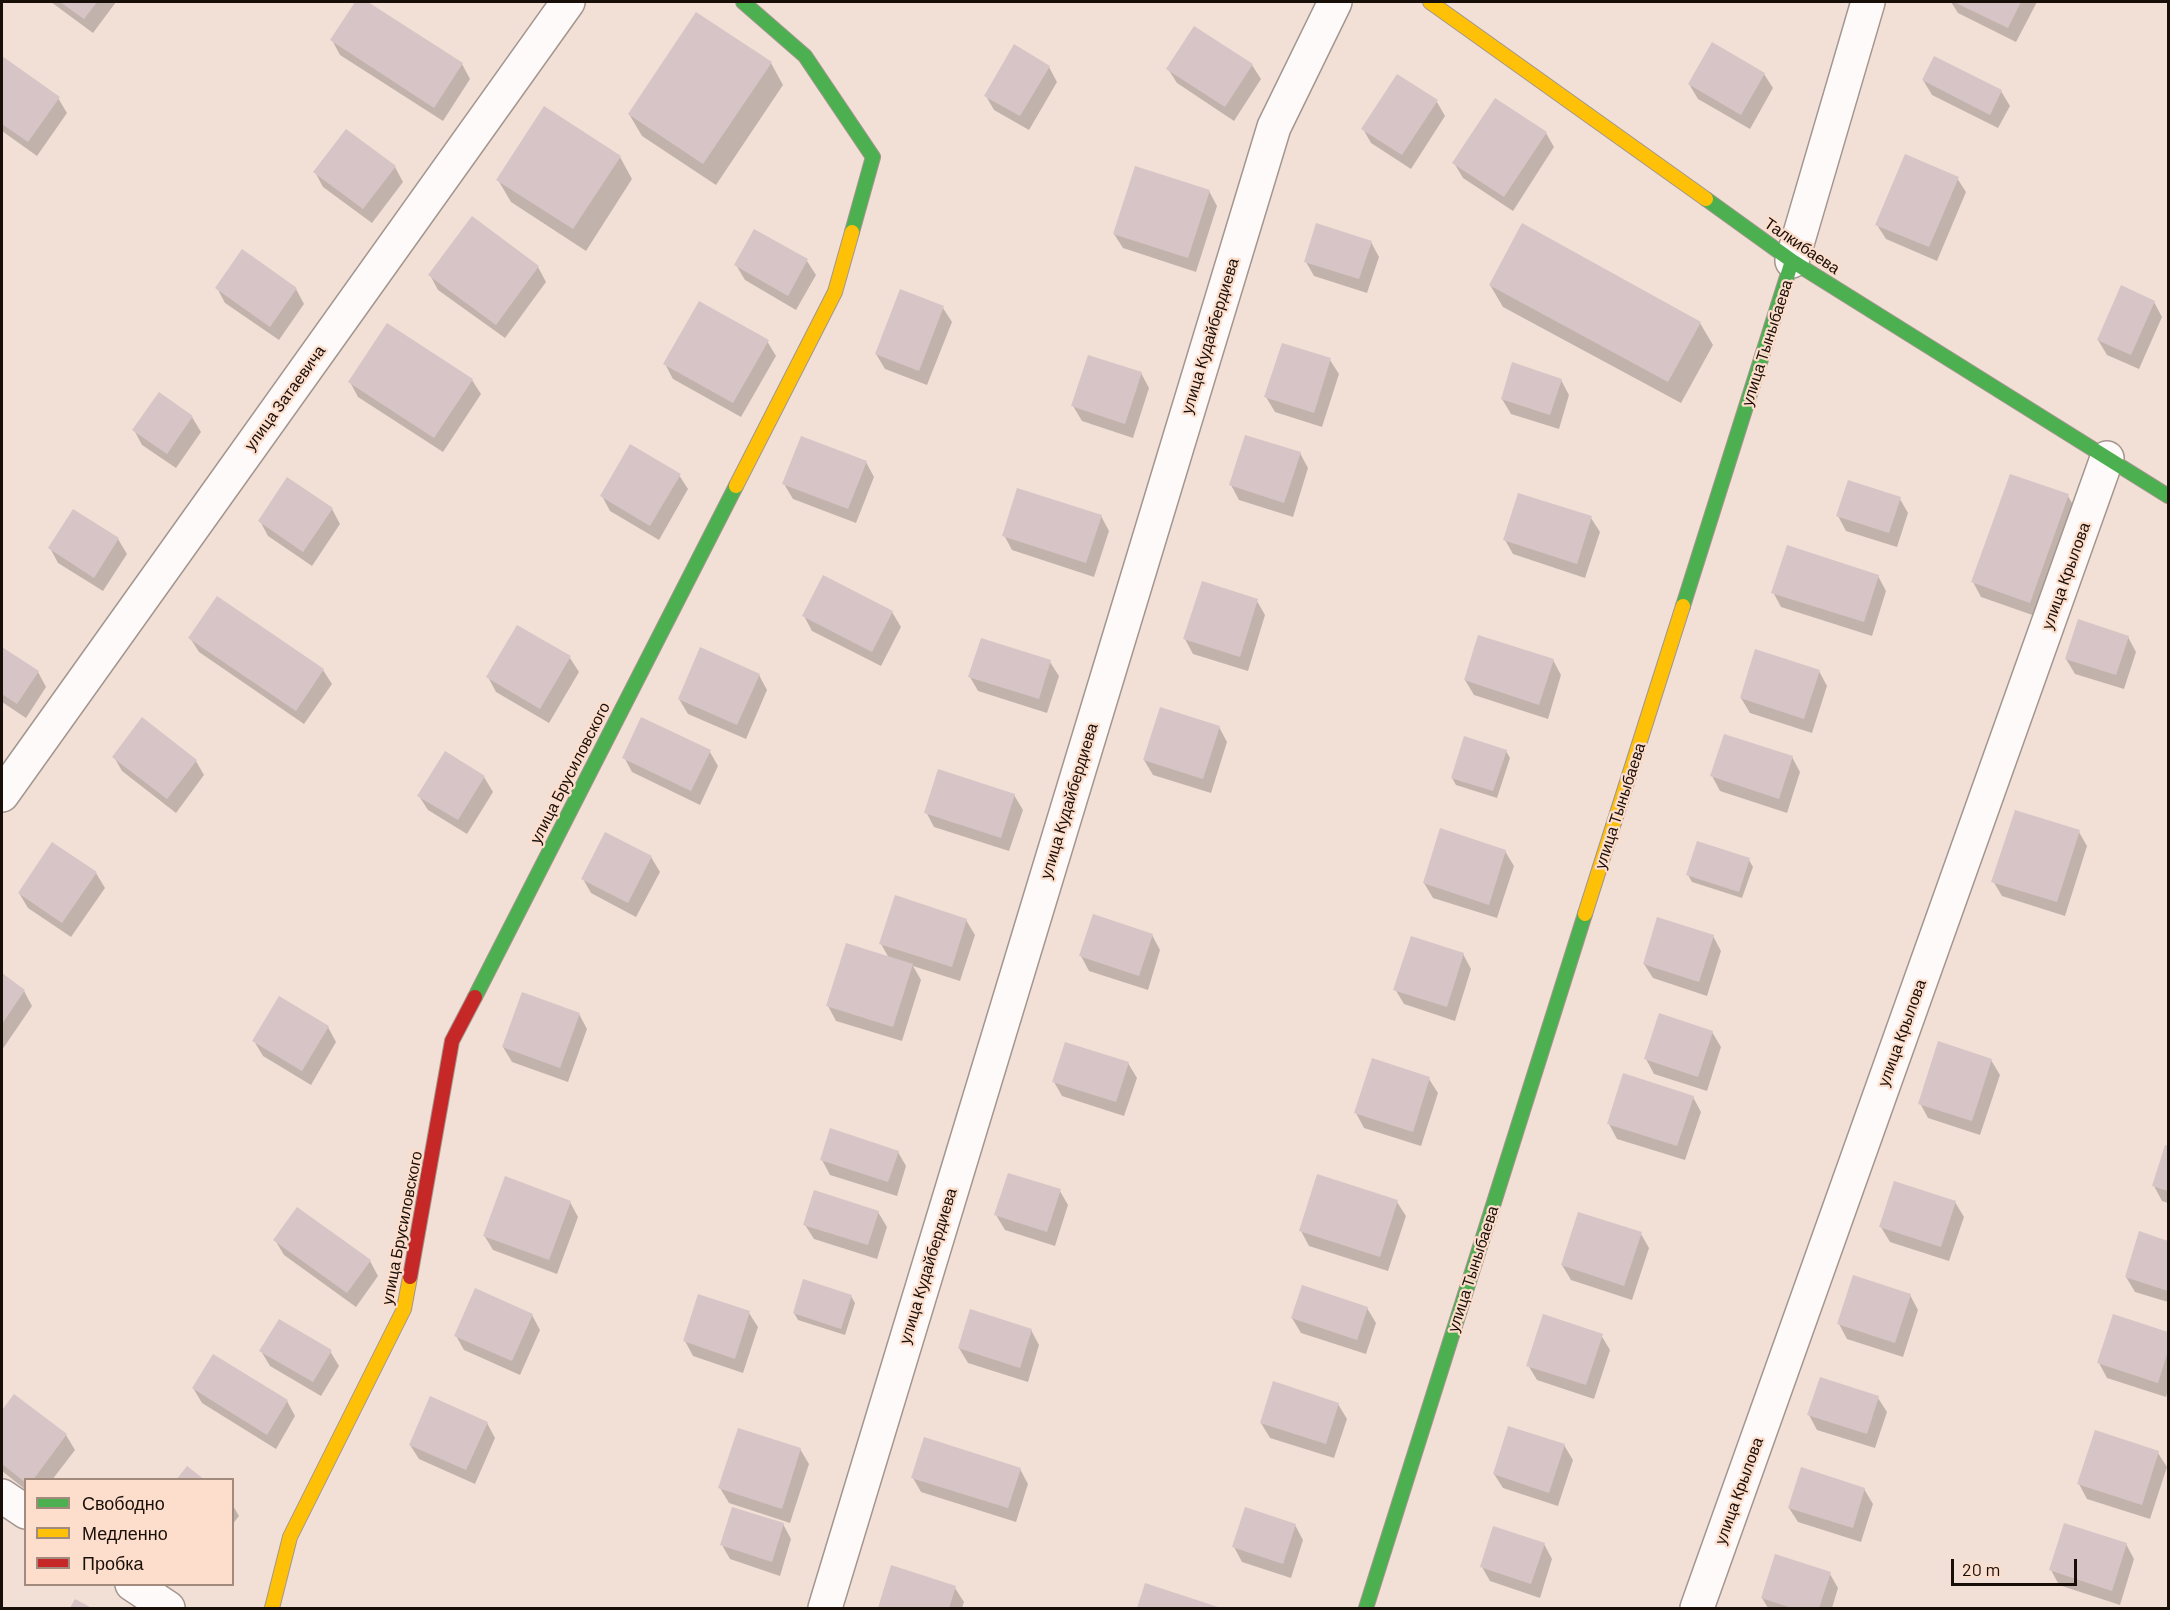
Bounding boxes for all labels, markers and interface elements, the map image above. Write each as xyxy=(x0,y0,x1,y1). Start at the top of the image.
street label: Талкибаева xyxy=(1761,214,1843,278)
street label: улица Кудайбердиева xyxy=(1177,256,1243,416)
street label: улица Тыныбаева xyxy=(1737,277,1797,409)
street label: улица Затаевича xyxy=(240,342,330,454)
street label: улица Крылова xyxy=(2038,520,2094,632)
street label: улица Брусиловского xyxy=(526,699,614,847)
street label: улица Кудайбердиева xyxy=(1036,721,1102,881)
street label: улица Тыныбаева xyxy=(1590,740,1650,872)
street label: улица Крылова xyxy=(1874,977,1930,1089)
street label: улица Брусиловского xyxy=(378,1149,426,1307)
street label: улица Кудайбердиева xyxy=(895,1186,961,1346)
street label: улица Тыныбаева xyxy=(1443,1203,1503,1335)
street label: улица Крылова xyxy=(1711,1435,1767,1547)
legend xyxy=(24,1478,234,1586)
text: Свободно xyxy=(82,1492,165,1514)
text: Медленно xyxy=(82,1522,168,1544)
scale bar xyxy=(1954,1547,2080,1585)
text: Пробка xyxy=(82,1552,144,1574)
text: 20 m xyxy=(1962,1558,2000,1580)

